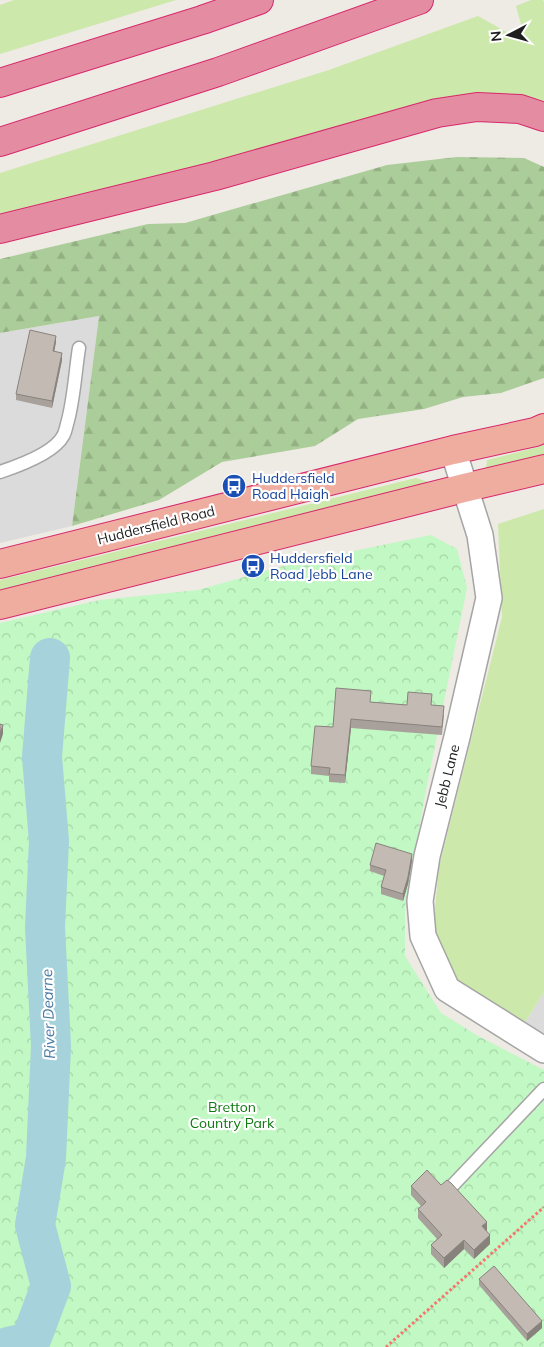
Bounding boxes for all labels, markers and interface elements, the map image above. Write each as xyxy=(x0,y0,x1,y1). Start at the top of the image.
north arrow xyxy=(484,10,534,60)
text: N xyxy=(487,30,506,43)
place label: Huddersfield Road Haigh xyxy=(252,469,335,503)
bus stop icon: Huddersfield Road Haigh xyxy=(221,473,247,499)
street label: Huddersfield Road xyxy=(95,502,217,548)
place label: Huddersfield Road Jebb Lane xyxy=(270,549,373,583)
bus stop icon: Huddersfield Road Jebb Lane xyxy=(240,553,266,579)
street label: Jebb Lane xyxy=(430,743,464,809)
water label: River Dearne xyxy=(37,969,59,1059)
park label: Bretton Country Park xyxy=(190,1098,275,1132)

